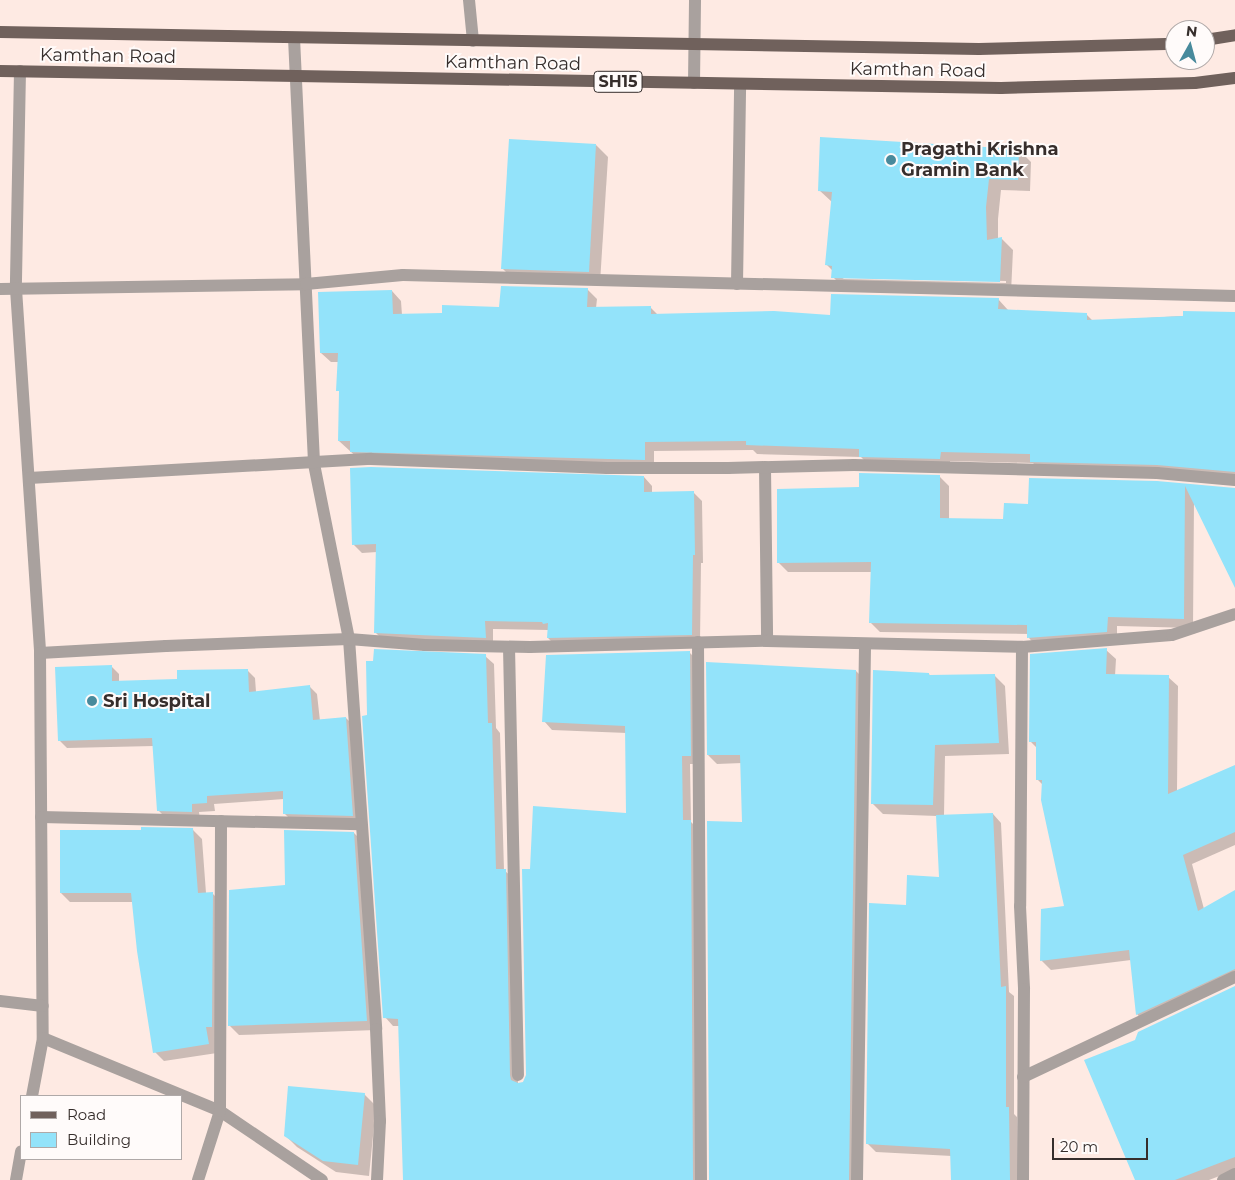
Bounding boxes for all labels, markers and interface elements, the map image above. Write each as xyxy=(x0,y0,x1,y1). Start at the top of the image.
north arrow xyxy=(1165,20,1215,70)
text: N xyxy=(1185,21,1198,41)
street label: Kamthan Road xyxy=(40,44,176,68)
street label: Kamthan Road xyxy=(445,51,581,75)
street label: Kamthan Road xyxy=(850,58,986,82)
road number: SH15 xyxy=(593,68,643,95)
place label: Pragathi Krishna Gramin Bank xyxy=(901,139,1059,182)
marker: Pragathi Krishna Gramin Bank xyxy=(885,154,897,166)
place label: Sri Hospital xyxy=(103,690,210,712)
marker: Sri Hospital xyxy=(85,694,99,708)
legend xyxy=(20,1095,182,1160)
text: Road xyxy=(67,1105,106,1124)
scale bar xyxy=(1055,1128,1151,1160)
text: Building xyxy=(67,1130,131,1149)
text: 20 m xyxy=(1060,1137,1098,1156)

